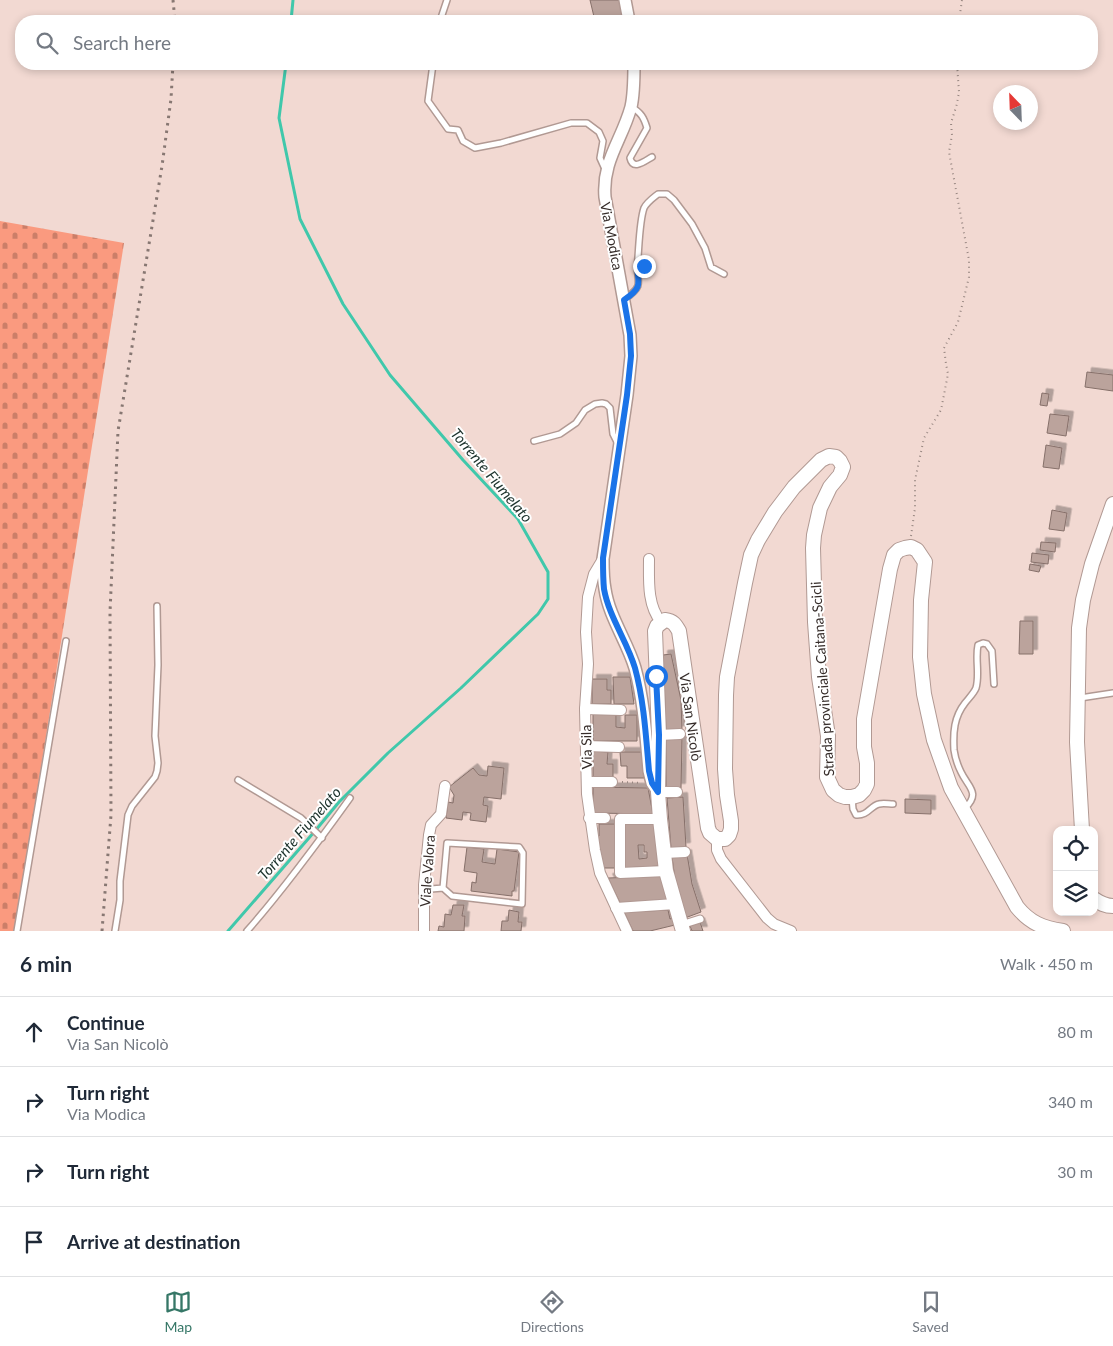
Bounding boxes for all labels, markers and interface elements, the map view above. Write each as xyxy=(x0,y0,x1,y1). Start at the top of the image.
search box xyxy=(15,15,1098,70)
icon: search xyxy=(33,29,61,57)
text: Search here xyxy=(73,31,171,54)
north arrow xyxy=(993,85,1038,130)
street label: Via Modica xyxy=(597,201,627,271)
route end xyxy=(633,255,656,278)
water label: Torrente Fiumelato xyxy=(447,424,537,526)
street label: Strada provinciale Caitana-Scicli xyxy=(807,581,837,777)
route start xyxy=(645,665,668,688)
street label: Via San Nicolò xyxy=(676,672,706,762)
street label: Via Sila xyxy=(577,725,595,769)
water label: Torrente Fiumelato xyxy=(254,783,344,883)
map controls xyxy=(1053,826,1098,916)
button: locate xyxy=(1053,826,1098,871)
street label: Viale Valora xyxy=(416,834,438,908)
button: layers xyxy=(1053,871,1098,916)
text: 6 min xyxy=(20,951,72,976)
text: Walk · 450 m xyxy=(1000,954,1093,973)
text: Continue xyxy=(67,1011,145,1034)
icon: ahead xyxy=(20,1018,48,1046)
text: 80 m xyxy=(1057,1022,1093,1041)
text: Via San Nicolò xyxy=(67,1034,169,1053)
text: Turn right xyxy=(67,1081,149,1104)
icon: right xyxy=(20,1088,48,1116)
text: 340 m xyxy=(1048,1092,1093,1111)
text: Via Modica xyxy=(67,1104,146,1123)
icon: right xyxy=(20,1158,48,1186)
text: Turn right xyxy=(67,1160,149,1183)
text: 30 m xyxy=(1057,1162,1093,1181)
icon: arrive xyxy=(20,1228,48,1256)
text: Arrive at destination xyxy=(67,1230,240,1253)
tab: Map xyxy=(164,1288,192,1335)
tab: Directions xyxy=(521,1288,584,1335)
tab: Saved xyxy=(912,1288,949,1335)

